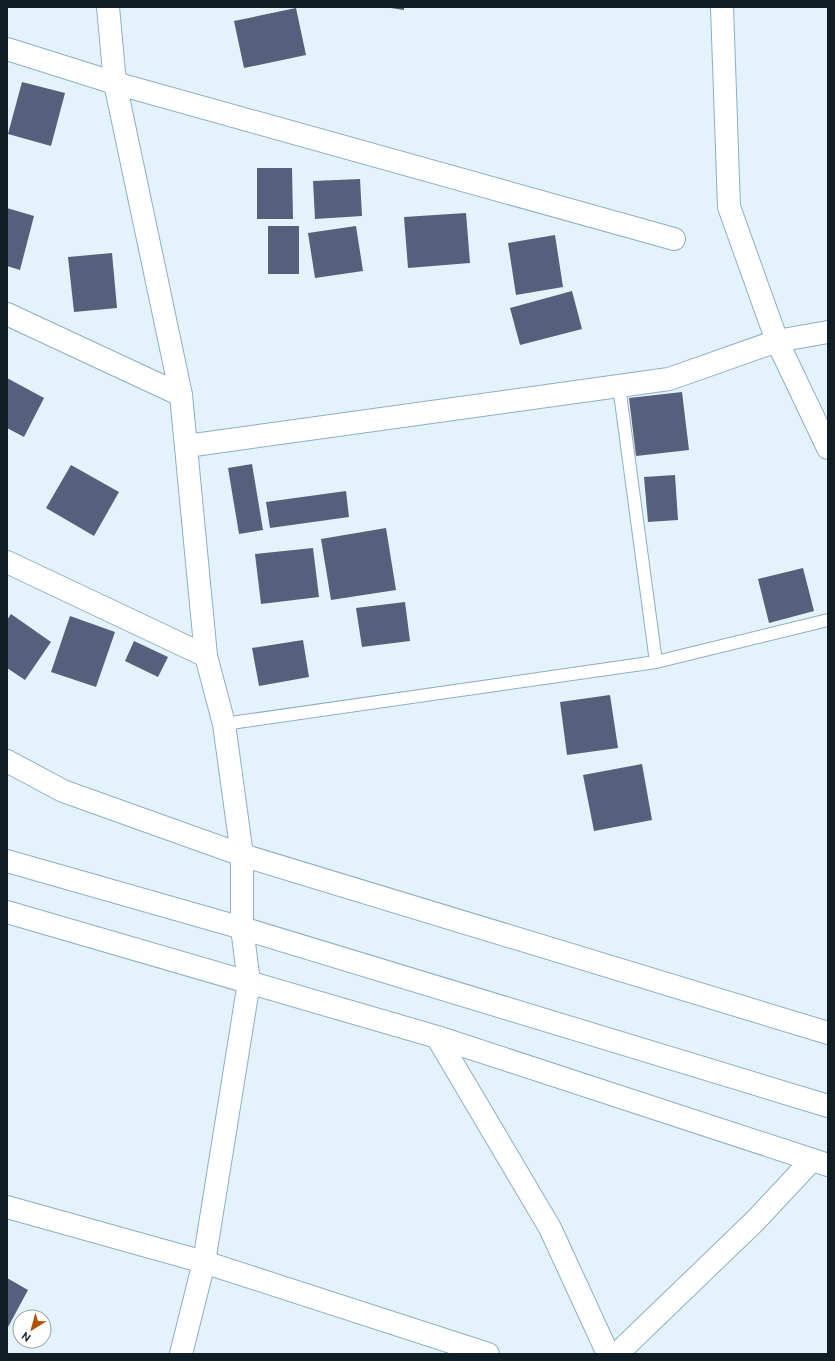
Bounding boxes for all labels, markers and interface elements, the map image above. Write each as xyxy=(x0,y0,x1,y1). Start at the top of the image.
north arrow xyxy=(12,1309,52,1349)
text: N xyxy=(19,1330,33,1344)

